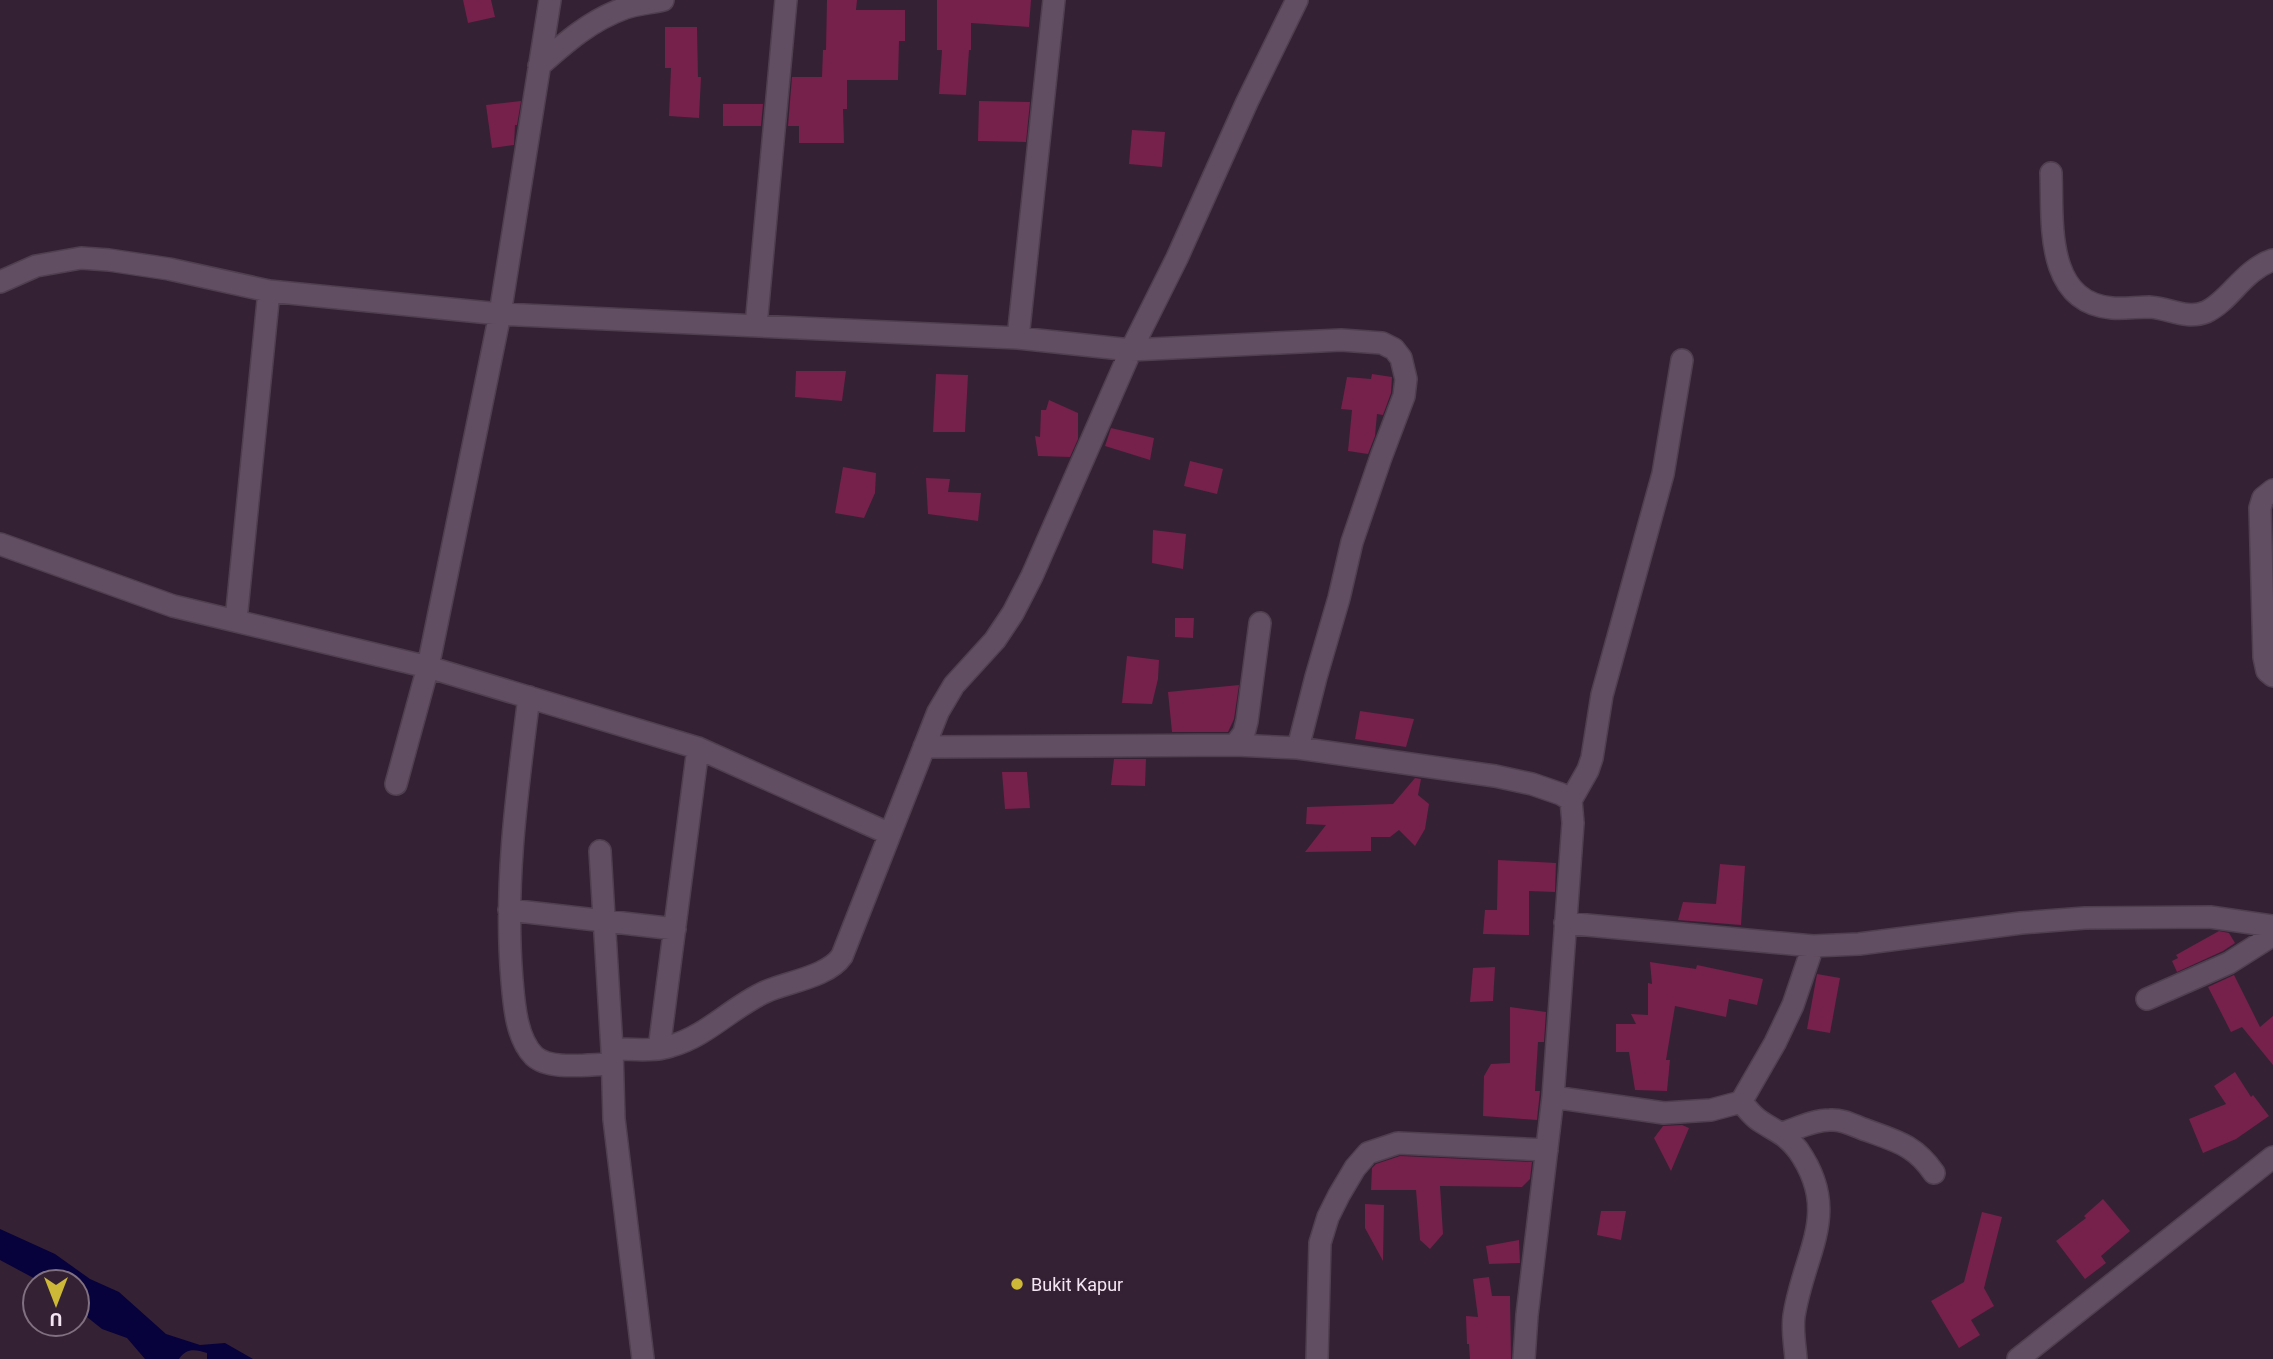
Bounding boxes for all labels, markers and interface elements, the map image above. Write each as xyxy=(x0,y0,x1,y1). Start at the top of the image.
north arrow xyxy=(21,1268,91,1338)
place label: Bukit Kapur xyxy=(1031,1274,1123,1295)
marker: Bukit Kapur xyxy=(1009,1276,1025,1292)
text: U xyxy=(50,1308,62,1331)

